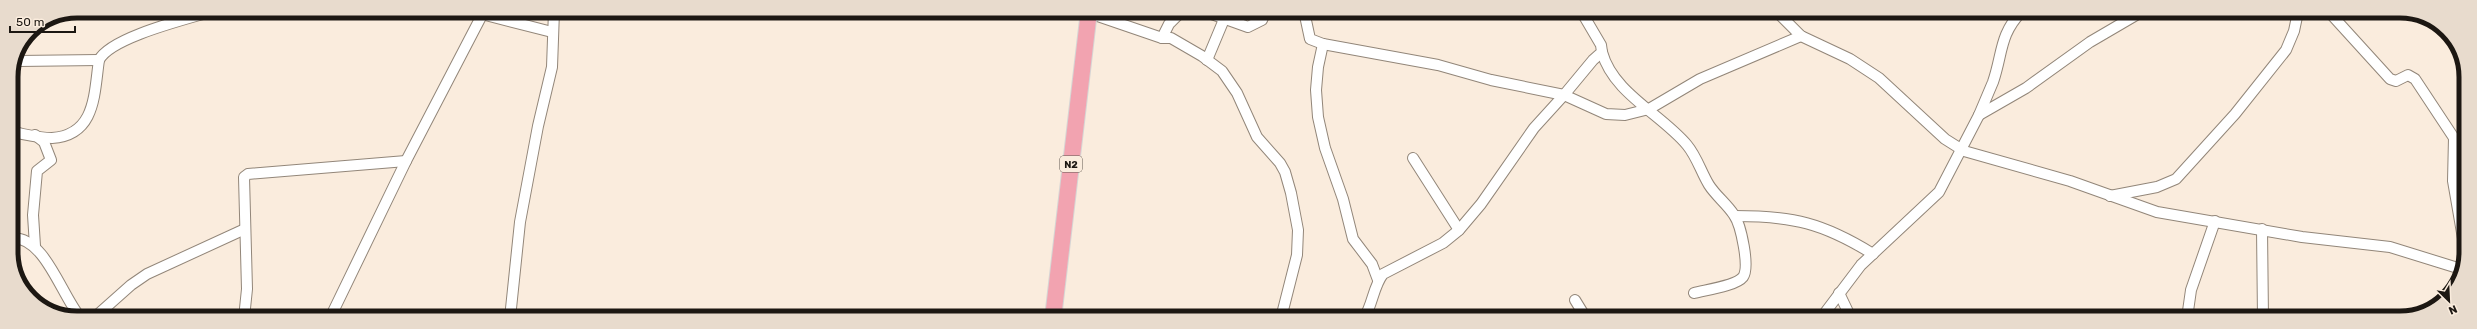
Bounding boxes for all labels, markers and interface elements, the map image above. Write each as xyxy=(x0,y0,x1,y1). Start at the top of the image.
scale bar xyxy=(10,8,75,34)
text: 50 m xyxy=(16,15,44,29)
road number: N2 xyxy=(1060,156,1082,172)
north arrow xyxy=(2429,281,2469,321)
text: N xyxy=(2447,302,2459,317)

